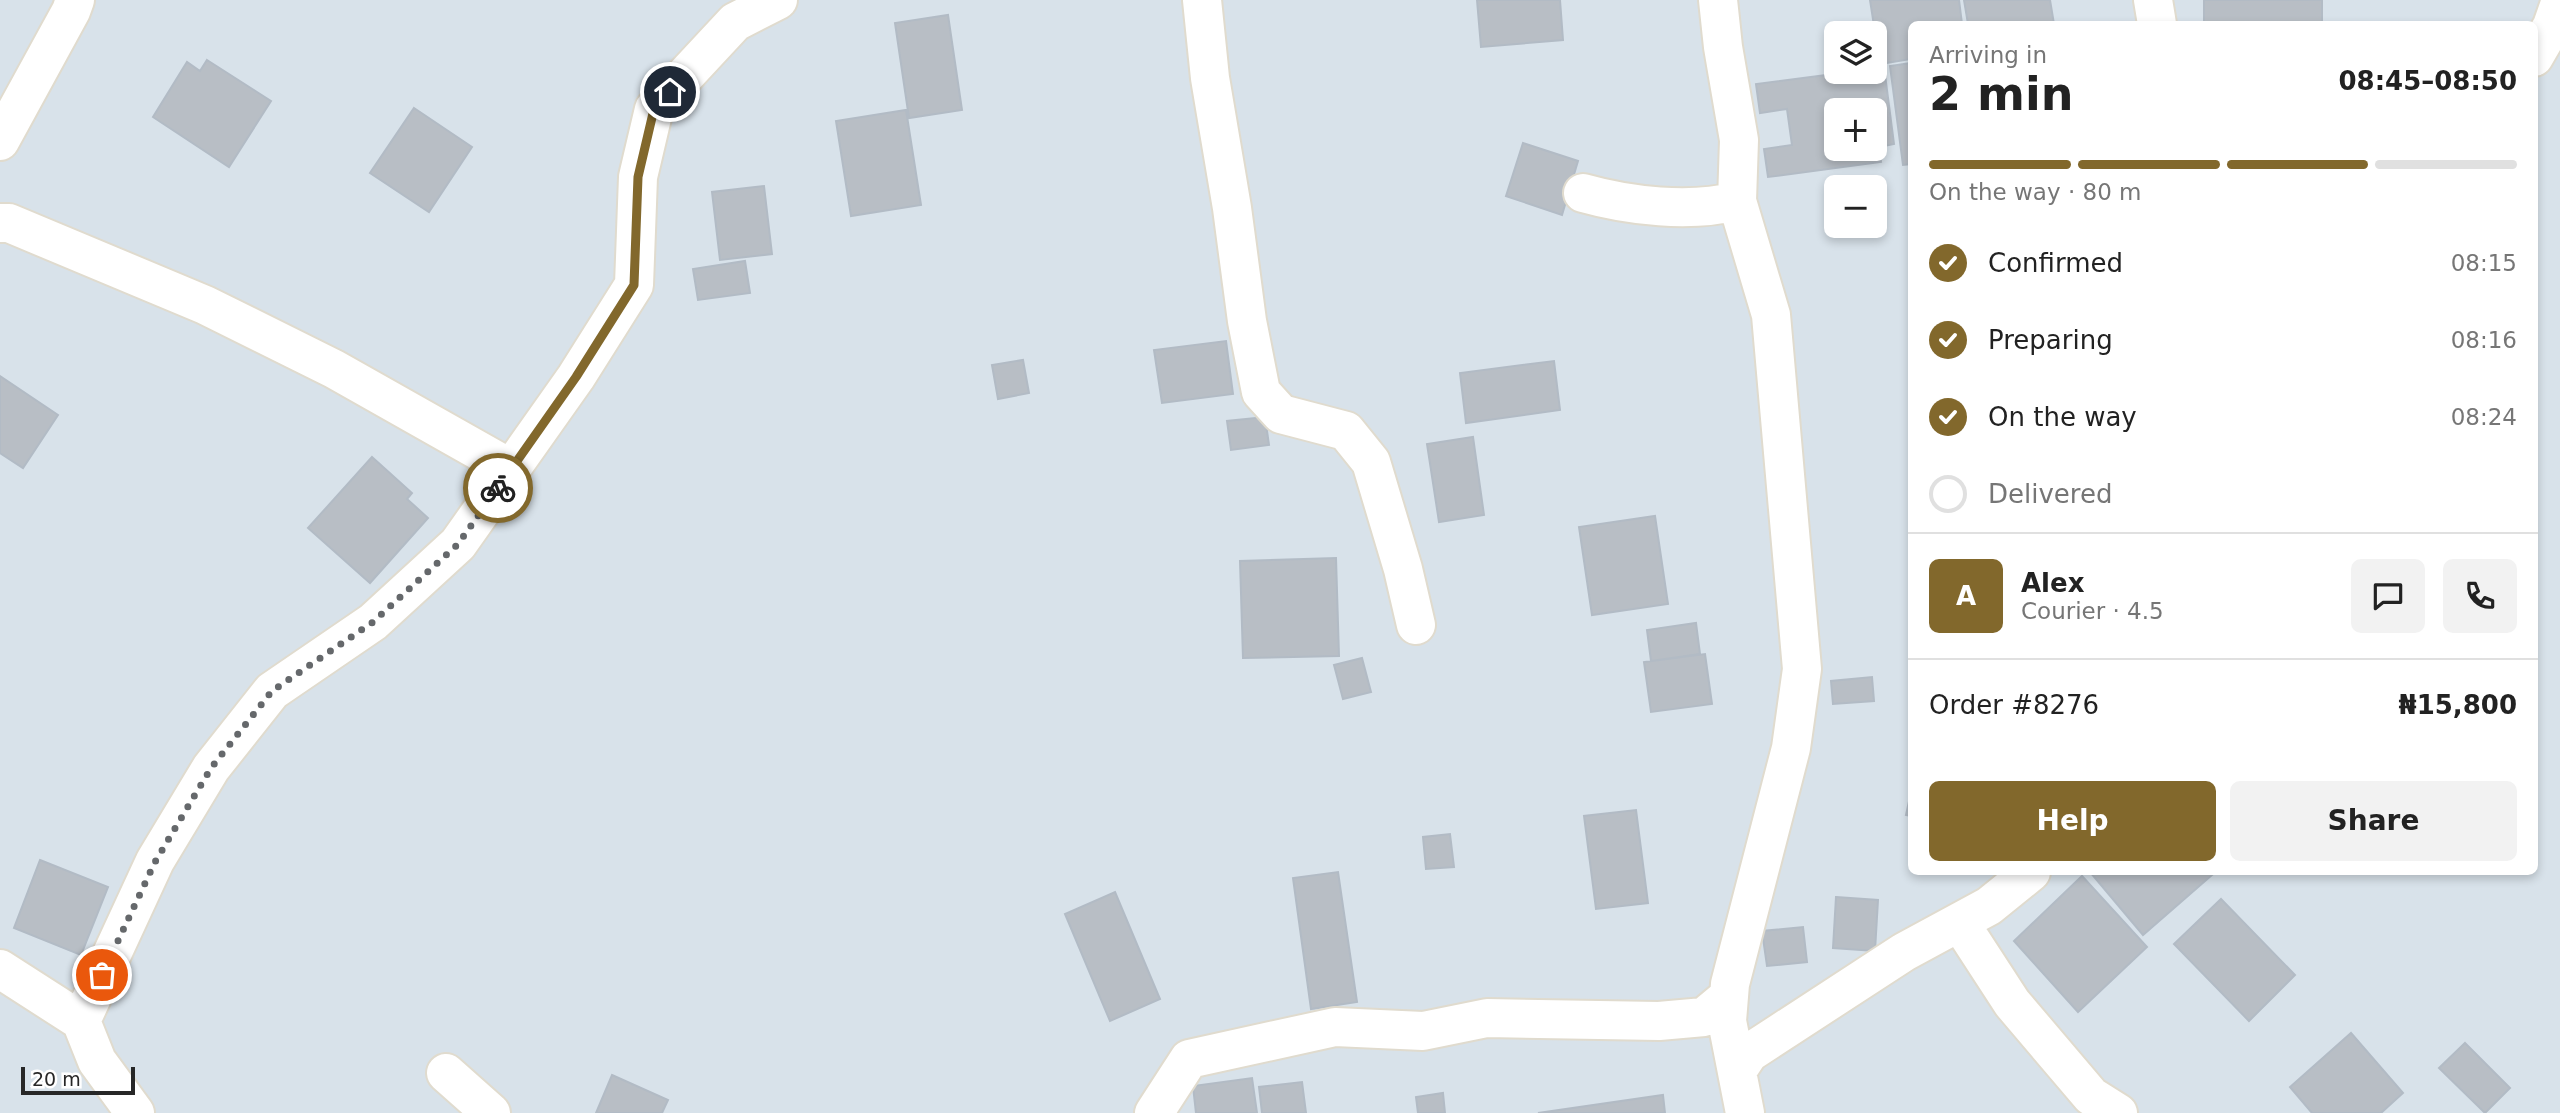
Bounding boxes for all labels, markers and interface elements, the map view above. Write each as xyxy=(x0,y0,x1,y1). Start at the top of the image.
map controls xyxy=(1824,21,1887,238)
button: layers xyxy=(1824,21,1887,84)
text: Arriving in xyxy=(1929,42,2047,68)
pin xyxy=(640,62,700,122)
text: 08:45–08:50 xyxy=(2338,66,2517,96)
text: 2 min xyxy=(1929,67,2073,121)
icon: home xyxy=(651,73,689,111)
button: + xyxy=(1824,98,1887,161)
button: − xyxy=(1824,175,1887,238)
text: On the way · 80 m xyxy=(1929,179,2141,205)
icon: check xyxy=(1929,244,1967,282)
text: Confirmed xyxy=(1988,248,2123,278)
text: 08:15 xyxy=(2451,250,2517,276)
icon: check xyxy=(1929,321,1967,359)
text: Preparing xyxy=(1988,325,2113,355)
text: 08:16 xyxy=(2451,327,2517,353)
icon: check xyxy=(1929,398,1967,436)
text: On the way xyxy=(1988,402,2137,432)
text: 08:24 xyxy=(2451,404,2517,430)
courier xyxy=(463,453,533,523)
icon: bike xyxy=(479,469,517,507)
text: Delivered xyxy=(1988,479,2112,509)
button: chat xyxy=(2351,559,2425,633)
button: phone xyxy=(2443,559,2517,633)
text: Alex xyxy=(2021,568,2084,598)
text: A xyxy=(1956,581,1976,611)
text: Courier · 4.5 xyxy=(2021,598,2164,624)
text: Order #8276 xyxy=(1929,690,2099,720)
text: ₦15,800 xyxy=(2399,690,2517,720)
button: Help xyxy=(1929,781,2216,861)
button: Share xyxy=(2230,781,2517,861)
pin xyxy=(72,945,132,1005)
icon: bag xyxy=(83,956,121,994)
scale bar xyxy=(21,1064,135,1096)
text: 20 m xyxy=(32,1068,81,1090)

